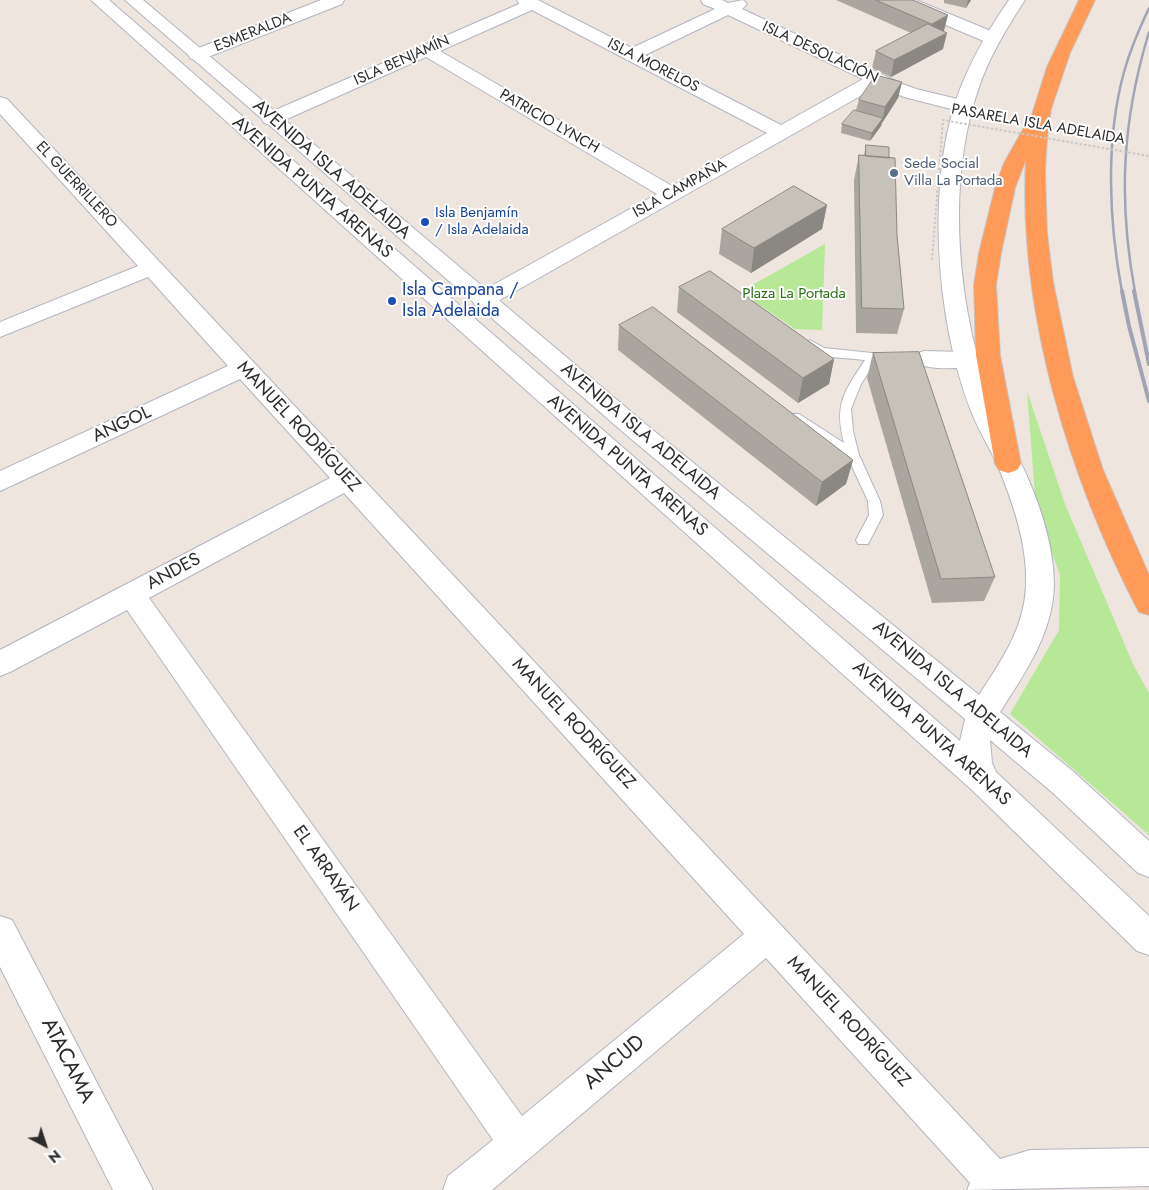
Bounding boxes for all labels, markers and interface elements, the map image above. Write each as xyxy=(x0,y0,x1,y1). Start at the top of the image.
street label: ESMERALDA xyxy=(212,9,294,57)
street label: ISLA DESOLACIÓN xyxy=(759,18,881,88)
street label: ISLA BENJAMÍN xyxy=(351,32,453,90)
street label: ISLA MORELOS xyxy=(604,35,702,97)
street label: PATRICIO LYNCH xyxy=(496,86,602,158)
street label: AVENIDA ISLA ADELAIDA xyxy=(248,96,414,244)
street label: PASARELA ISLA ADELAIDA xyxy=(950,101,1126,149)
street label: AVENIDA PUNTA ARENAS xyxy=(227,112,397,264)
street label: EL GUERRILLERO xyxy=(31,138,121,232)
place label: Sede Social Villa La Portada xyxy=(904,155,1003,190)
street label: ISLA CAMPAÑA xyxy=(630,156,730,222)
marker: Sede Social Villa La Portada xyxy=(888,167,900,179)
place label: Isla Benjamín / Isla Adelaida xyxy=(435,204,529,239)
marker: Isla Benjamín / Isla Adelaida xyxy=(419,216,431,228)
place label: Isla Campana / Isla Adelaida xyxy=(402,280,519,322)
park label: Plaza La Portada xyxy=(742,285,846,303)
marker: Isla Campana / Isla Adelaida xyxy=(386,295,398,307)
street label: MANUEL RODRÍGUEZ xyxy=(232,357,364,497)
street label: AVENIDA ISLA ADELAIDA xyxy=(556,359,724,505)
street label: AVENIDA PUNTA ARENAS xyxy=(542,390,712,542)
street label: ANGOL xyxy=(89,402,155,448)
street label: ANDES xyxy=(143,549,205,595)
street label: AVENIDA ISLA ADELAIDA xyxy=(868,617,1036,763)
street label: MANUEL RODRÍGUEZ xyxy=(507,654,639,794)
street label: AVENIDA PUNTA ARENAS xyxy=(847,657,1015,811)
street label: EL ARRAYÁN xyxy=(287,822,363,916)
street label: MANUEL RODRÍGUEZ xyxy=(782,952,914,1092)
street label: ATACAMA xyxy=(35,1014,99,1108)
street label: ANCUD xyxy=(579,1030,651,1096)
north arrow xyxy=(20,1120,70,1170)
text: N xyxy=(44,1145,65,1168)

